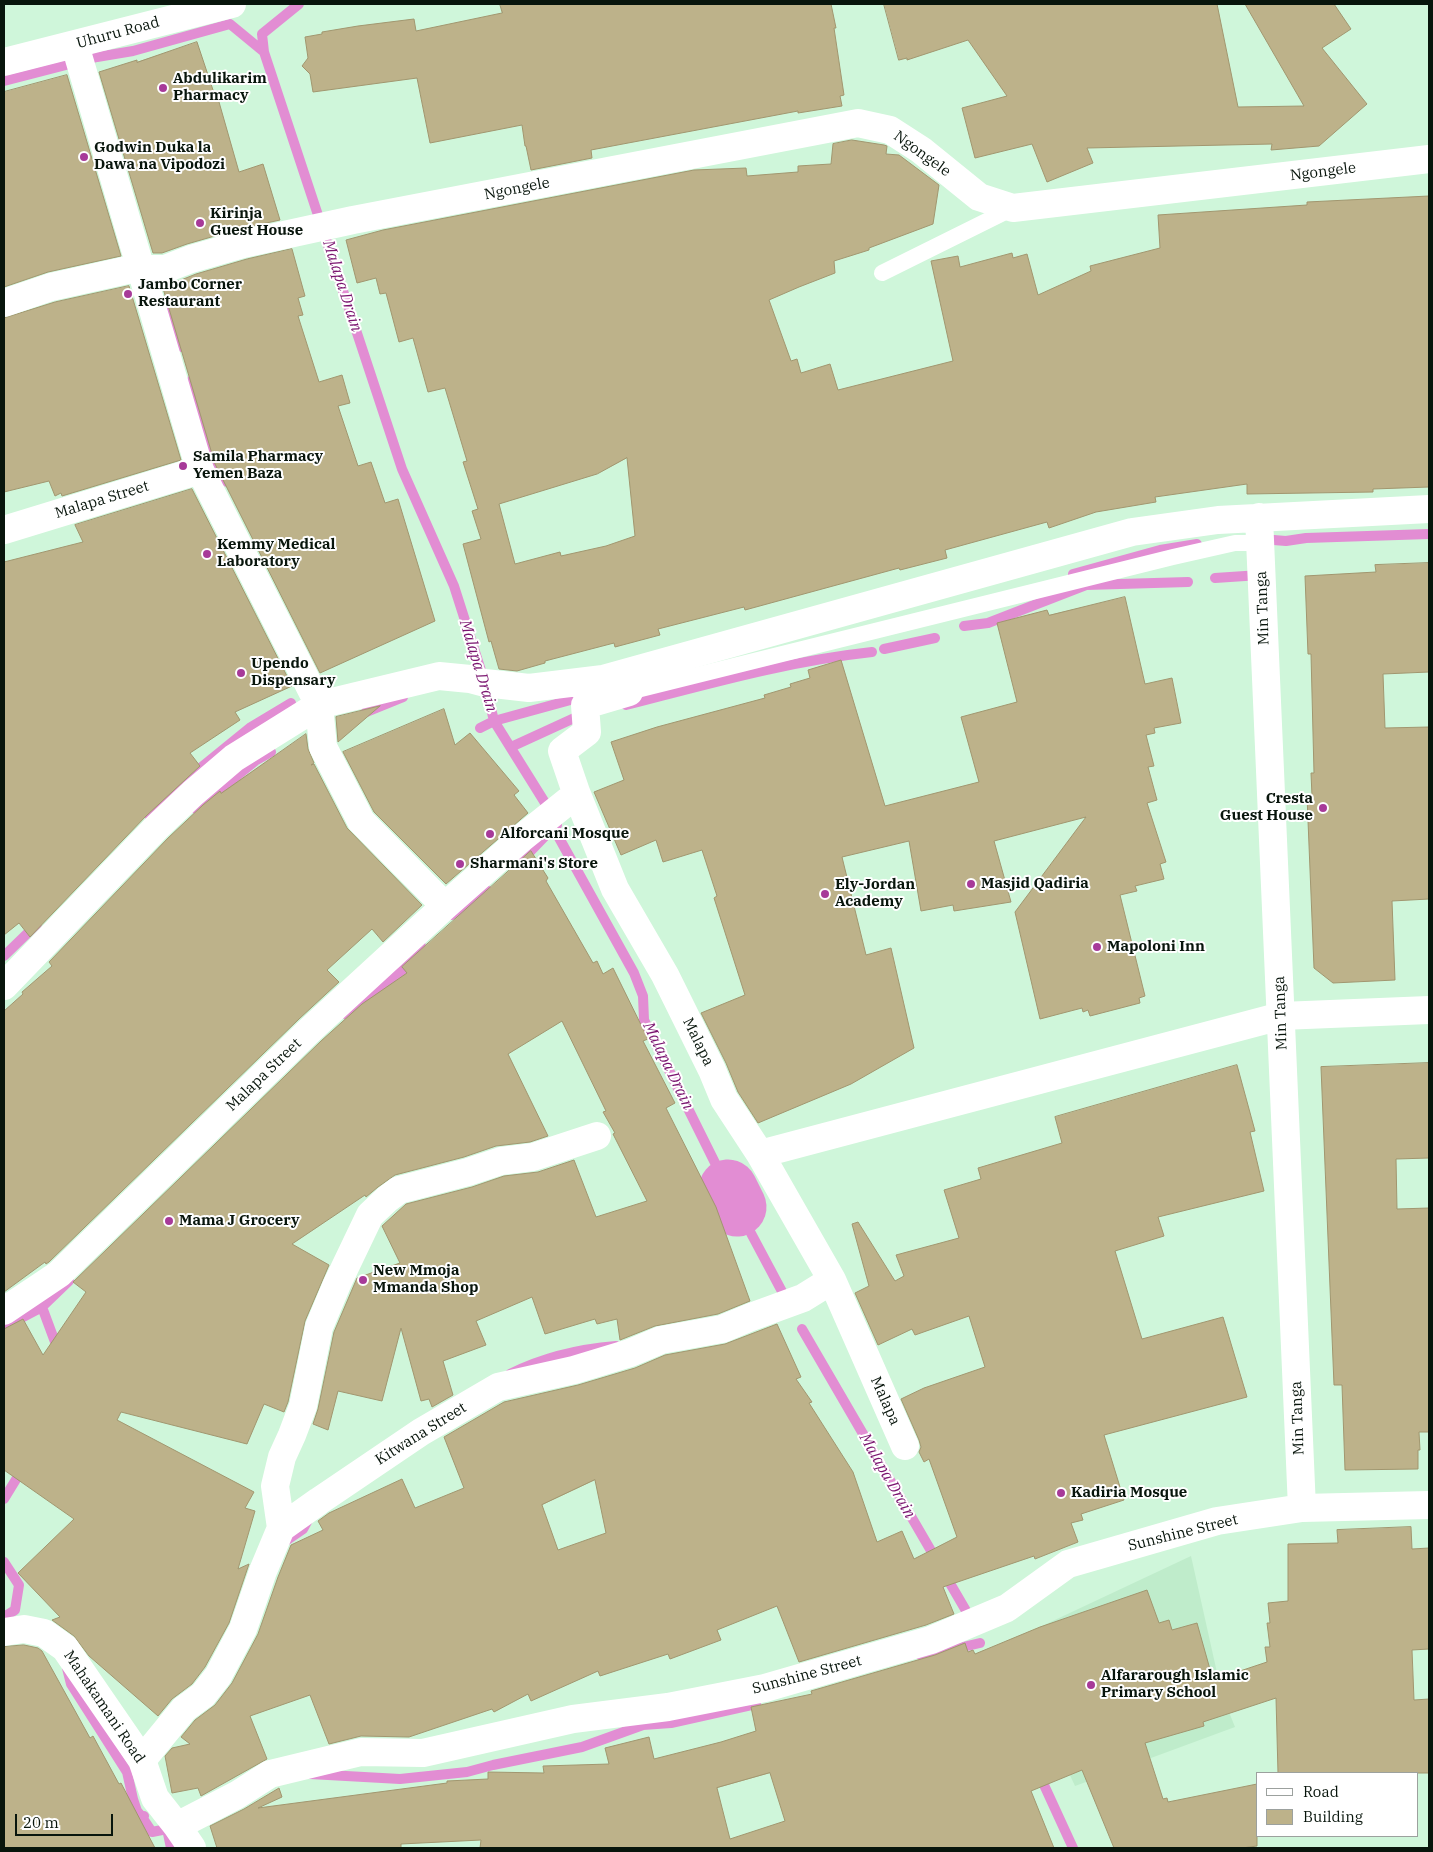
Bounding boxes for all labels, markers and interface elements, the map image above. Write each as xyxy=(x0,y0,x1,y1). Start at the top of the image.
street label: Uhuru Road xyxy=(75,13,161,53)
place label: Abdulikarim Pharmacy xyxy=(173,70,267,105)
marker: Abdulikarim Pharmacy xyxy=(157,82,169,94)
street label: Ngongele xyxy=(890,127,954,181)
place label: Godwin Duka la Dawa na Vipodozi xyxy=(94,139,225,174)
marker: Godwin Duka la Dawa na Vipodozi xyxy=(78,151,90,163)
street label: Ngongele xyxy=(1289,159,1357,185)
street label: Ngongele xyxy=(483,174,551,204)
place label: Kirinja Guest House xyxy=(210,205,303,240)
marker: Kirinja Guest House xyxy=(194,217,206,229)
water label: Malapa Drain xyxy=(318,238,366,334)
place label: Jambo Corner Restaurant xyxy=(138,276,242,311)
marker: Jambo Corner Restaurant xyxy=(122,288,134,300)
place label: Samila Pharmacy Yemen Baza xyxy=(193,448,323,483)
marker: Samila Pharmacy Yemen Baza xyxy=(177,460,189,472)
street label: Malapa Street xyxy=(53,477,151,523)
place label: Kemmy Medical Laboratory xyxy=(217,536,335,571)
marker: Kemmy Medical Laboratory xyxy=(201,548,213,560)
street label: Min Tanga xyxy=(1253,571,1273,645)
water label: Malapa Drain xyxy=(455,618,501,714)
place label: Upendo Dispensary xyxy=(251,655,336,690)
marker: Upendo Dispensary xyxy=(235,667,247,679)
place label: Cresta Guest House xyxy=(1220,790,1313,825)
marker: Cresta Guest House xyxy=(1317,802,1329,814)
place label: Alforcani Mosque xyxy=(500,825,629,843)
marker: Alforcani Mosque xyxy=(484,828,496,840)
place label: Sharmani's Store xyxy=(470,855,598,873)
marker: Sharmani's Store xyxy=(454,858,466,870)
place label: Masjid Qadiria xyxy=(981,875,1089,893)
place label: Ely-Jordan Academy xyxy=(835,876,915,911)
marker: Masjid Qadiria xyxy=(965,878,977,890)
marker: Ely-Jordan Academy xyxy=(819,888,831,900)
place label: Mapoloni Inn xyxy=(1107,938,1205,956)
marker: Mapoloni Inn xyxy=(1091,941,1103,953)
street label: Min Tanga xyxy=(1271,976,1291,1050)
street label: Malapa xyxy=(679,1015,717,1069)
water label: Malapa Drain xyxy=(639,1019,697,1113)
street label: Malapa Street xyxy=(223,1035,305,1115)
place label: Mama J Grocery xyxy=(179,1212,300,1230)
marker: Mama J Grocery xyxy=(163,1215,175,1227)
place label: New Mmoja Mmanda Shop xyxy=(373,1262,478,1297)
marker: New Mmoja Mmanda Shop xyxy=(357,1274,369,1286)
street label: Malapa xyxy=(866,1374,904,1428)
street label: Min Tanga xyxy=(1288,1381,1308,1455)
street label: Kitwana Street xyxy=(372,1399,470,1469)
water label: Malapa Drain xyxy=(855,1430,919,1522)
place label: Kadiria Mosque xyxy=(1071,1484,1187,1502)
marker: Kadiria Mosque xyxy=(1055,1487,1067,1499)
street label: Sunshine Street xyxy=(1126,1511,1240,1555)
street label: Mahakamani Road xyxy=(60,1647,148,1767)
street label: Sunshine Street xyxy=(750,1652,864,1698)
place label: Alfararough Islamic Primary School xyxy=(1101,1667,1249,1702)
marker: Alfararough Islamic Primary School xyxy=(1085,1679,1097,1691)
legend xyxy=(1256,1772,1418,1837)
text: Road xyxy=(1303,1782,1339,1801)
scale bar xyxy=(18,1804,115,1836)
text: Building xyxy=(1303,1807,1363,1826)
text: 20 m xyxy=(23,1813,59,1832)

